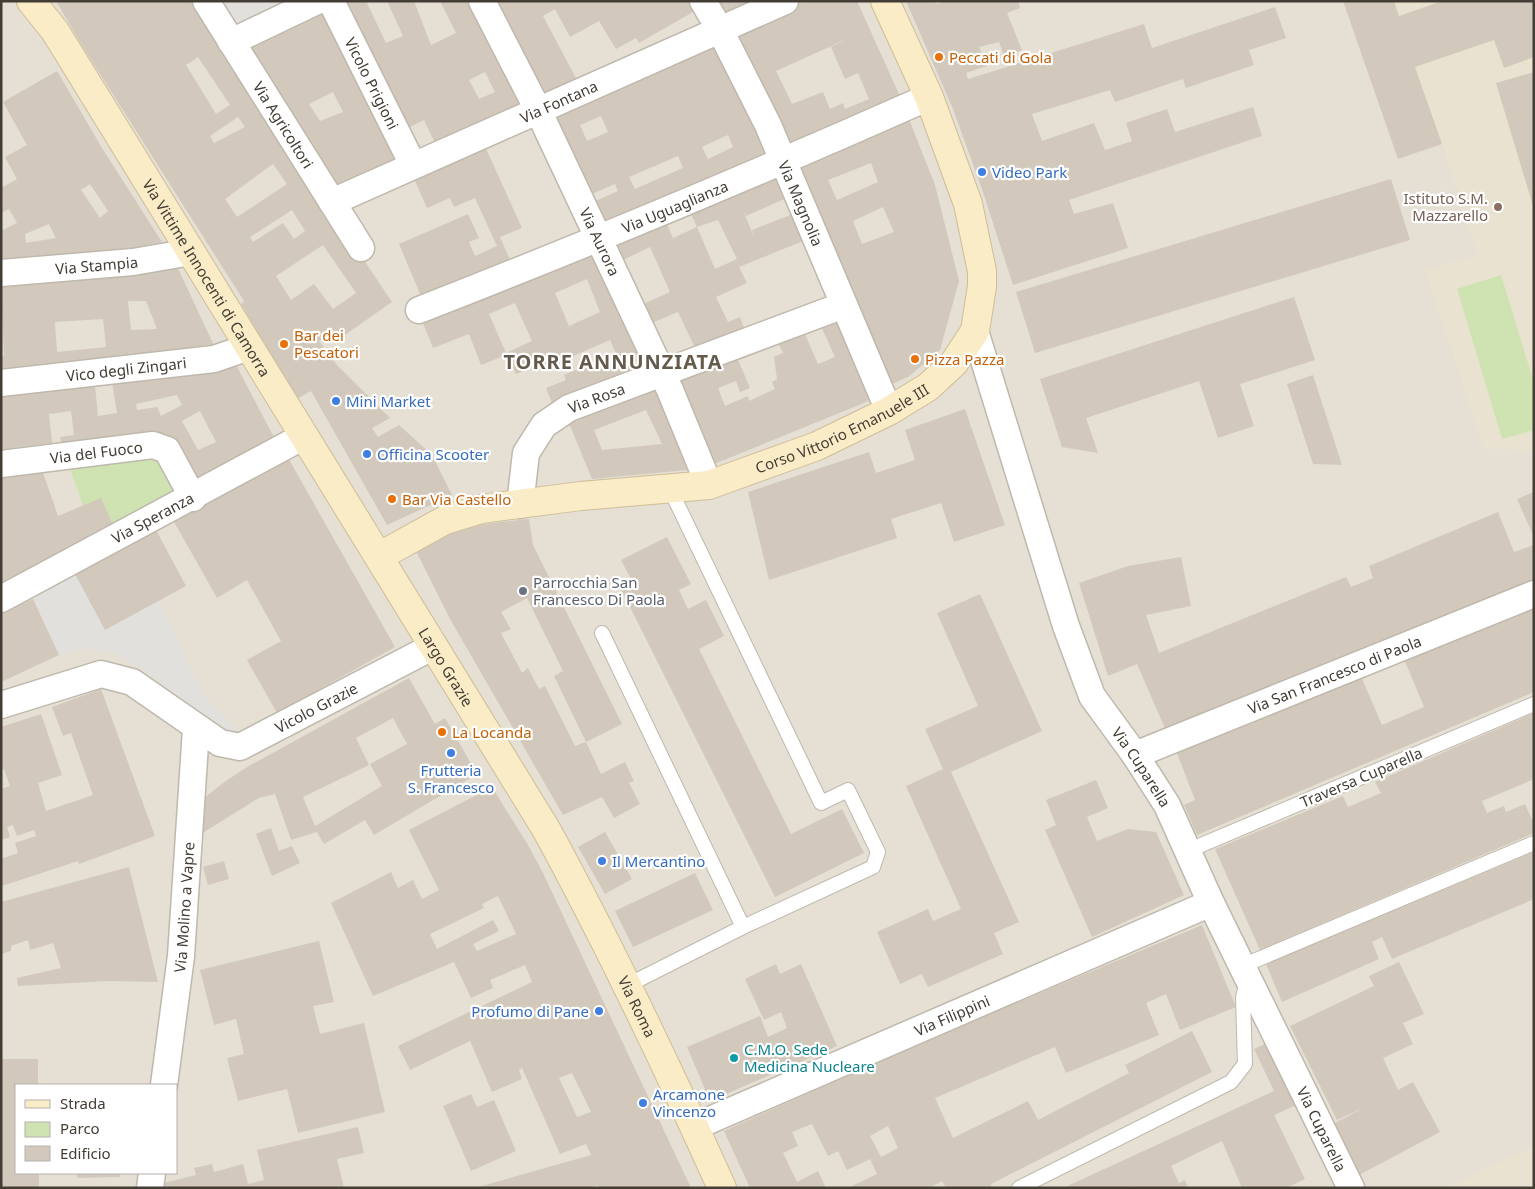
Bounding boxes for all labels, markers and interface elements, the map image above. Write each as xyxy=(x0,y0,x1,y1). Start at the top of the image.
street label: Vicolo Prigioni xyxy=(341,34,404,133)
place label: Peccati di Gola xyxy=(949,47,1052,67)
marker: Peccati di Gola xyxy=(933,51,945,63)
street label: Via Fontana xyxy=(517,75,601,127)
street label: Via Agricoltori xyxy=(249,77,318,172)
street label: Via Magnolia xyxy=(774,157,828,249)
place label: Video Park xyxy=(992,162,1067,182)
marker: Video Park xyxy=(976,166,988,178)
street label: Via Vittime Innocenti di Camorra xyxy=(138,175,275,380)
street label: Via Uguaglianza xyxy=(619,175,731,238)
place label: Istituto S.M. Mazzarello xyxy=(1403,188,1488,225)
marker: Istituto S.M. Mazzarello xyxy=(1492,201,1504,213)
street label: Via Aurora xyxy=(575,204,625,279)
street label: Via Stampia xyxy=(55,251,140,278)
place label: Bar dei Pescatori xyxy=(294,325,359,362)
marker: Bar dei Pescatori xyxy=(278,338,290,350)
district label: TORRE ANNUNZIATA xyxy=(503,348,723,375)
place label: Pizza Pazza xyxy=(925,349,1004,369)
street label: Vico degli Zingari xyxy=(65,352,188,386)
marker: Pizza Pazza xyxy=(909,353,921,365)
street label: Via Rosa xyxy=(565,378,628,418)
street label: Corso Vittorio Emanuele III xyxy=(752,379,933,478)
place label: Mini Market xyxy=(346,391,431,411)
marker: Mini Market xyxy=(330,395,342,407)
street label: Via del Fuoco xyxy=(49,436,144,468)
place label: Officina Scooter xyxy=(377,444,489,464)
marker: Officina Scooter xyxy=(361,448,373,460)
street label: Via Speranza xyxy=(108,487,197,548)
place label: Bar Via Castello xyxy=(402,489,511,509)
marker: Bar Via Castello xyxy=(386,493,398,505)
place label: Parrocchia San Francesco Di Paola xyxy=(533,572,665,609)
marker: Parrocchia San Francesco Di Paola xyxy=(517,585,529,597)
street label: Largo Grazie xyxy=(414,624,478,710)
street label: Via San Francesco di Paola xyxy=(1245,631,1424,719)
street label: Vicolo Grazie xyxy=(271,678,361,737)
place label: La Locanda xyxy=(452,722,532,742)
street label: Via Cuparella xyxy=(1108,723,1176,811)
marker: La Locanda xyxy=(436,726,448,738)
street label: Traversa Cuparella xyxy=(1297,742,1425,812)
marker: Frutteria S. Francesco xyxy=(445,747,457,759)
place label: Frutteria S. Francesco xyxy=(408,760,494,797)
street label: Via Molino a Vapre xyxy=(169,841,199,974)
place label: Il Mercantino xyxy=(612,851,705,871)
marker: Il Mercantino xyxy=(596,855,608,867)
street label: Via Roma xyxy=(614,972,661,1041)
street label: Via Filippini xyxy=(911,990,993,1040)
place label: Profumo di Pane xyxy=(471,1001,589,1021)
marker: Profumo di Pane xyxy=(593,1005,605,1017)
place label: C.M.O. Sede Medicina Nucleare xyxy=(744,1039,875,1076)
marker: C.M.O. Sede Medicina Nucleare xyxy=(728,1052,740,1064)
street label: Via Cuparella xyxy=(1293,1083,1351,1175)
legend xyxy=(15,1084,178,1174)
place label: Arcamone Vincenzo xyxy=(653,1084,725,1121)
text: Strada xyxy=(60,1093,106,1113)
marker: Arcamone Vincenzo xyxy=(637,1097,649,1109)
text: Parco xyxy=(60,1118,100,1138)
text: Edificio xyxy=(60,1143,111,1163)

